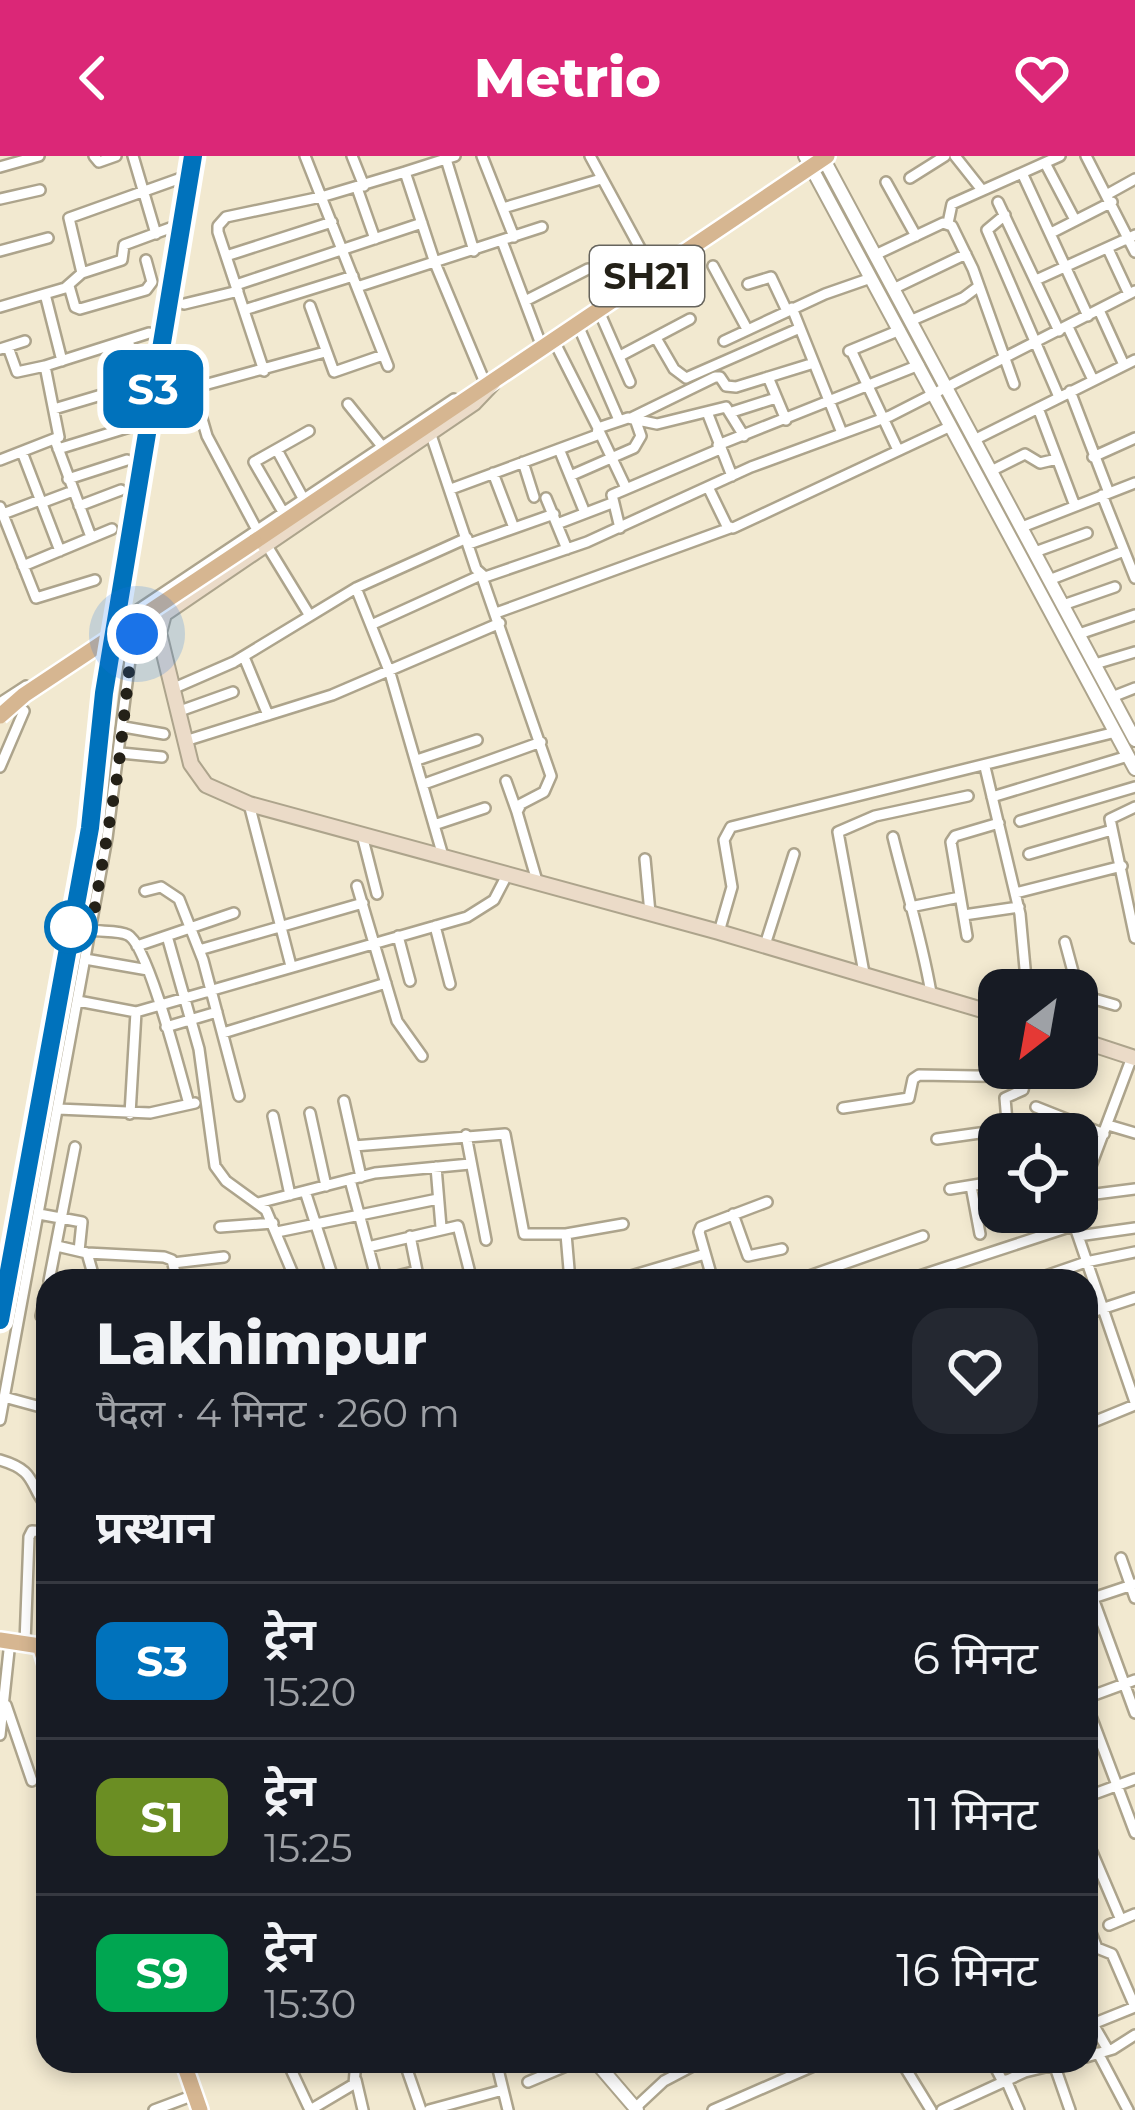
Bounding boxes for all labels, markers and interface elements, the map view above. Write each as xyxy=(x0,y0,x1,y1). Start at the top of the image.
icon: back xyxy=(60,45,126,111)
text: Metrio xyxy=(474,45,661,111)
icon: heart xyxy=(1009,45,1075,111)
road number: SH21 xyxy=(590,246,704,306)
line badge: S3 xyxy=(99,350,207,428)
text: S3 xyxy=(127,363,179,415)
your location xyxy=(107,604,167,664)
unlabelled marker xyxy=(46,902,96,952)
north arrow xyxy=(978,969,1098,1089)
map controls xyxy=(978,969,1098,1233)
button: locate xyxy=(978,1113,1098,1233)
button: heart xyxy=(912,1308,1038,1434)
text: Lakhimpur xyxy=(96,1309,427,1378)
text: पैदल · 4 मिनट · 260 m xyxy=(96,1389,460,1437)
text: प्रस्थान xyxy=(96,1499,214,1554)
text: ट्रेन xyxy=(264,1606,316,1661)
text: 6 मिनट xyxy=(913,1630,1038,1685)
text: S3 xyxy=(136,1635,188,1687)
text: 15:20 xyxy=(264,1668,356,1716)
text: ट्रेन xyxy=(264,1762,316,1817)
text: 11 मिनट xyxy=(907,1786,1038,1841)
text: S1 xyxy=(141,1791,183,1843)
text: 15:25 xyxy=(264,1824,353,1872)
text: ट्रेन xyxy=(264,1918,316,1973)
text: 16 मिनट xyxy=(896,1942,1038,1997)
text: S9 xyxy=(135,1947,189,1999)
text: 15:30 xyxy=(264,1980,356,2028)

